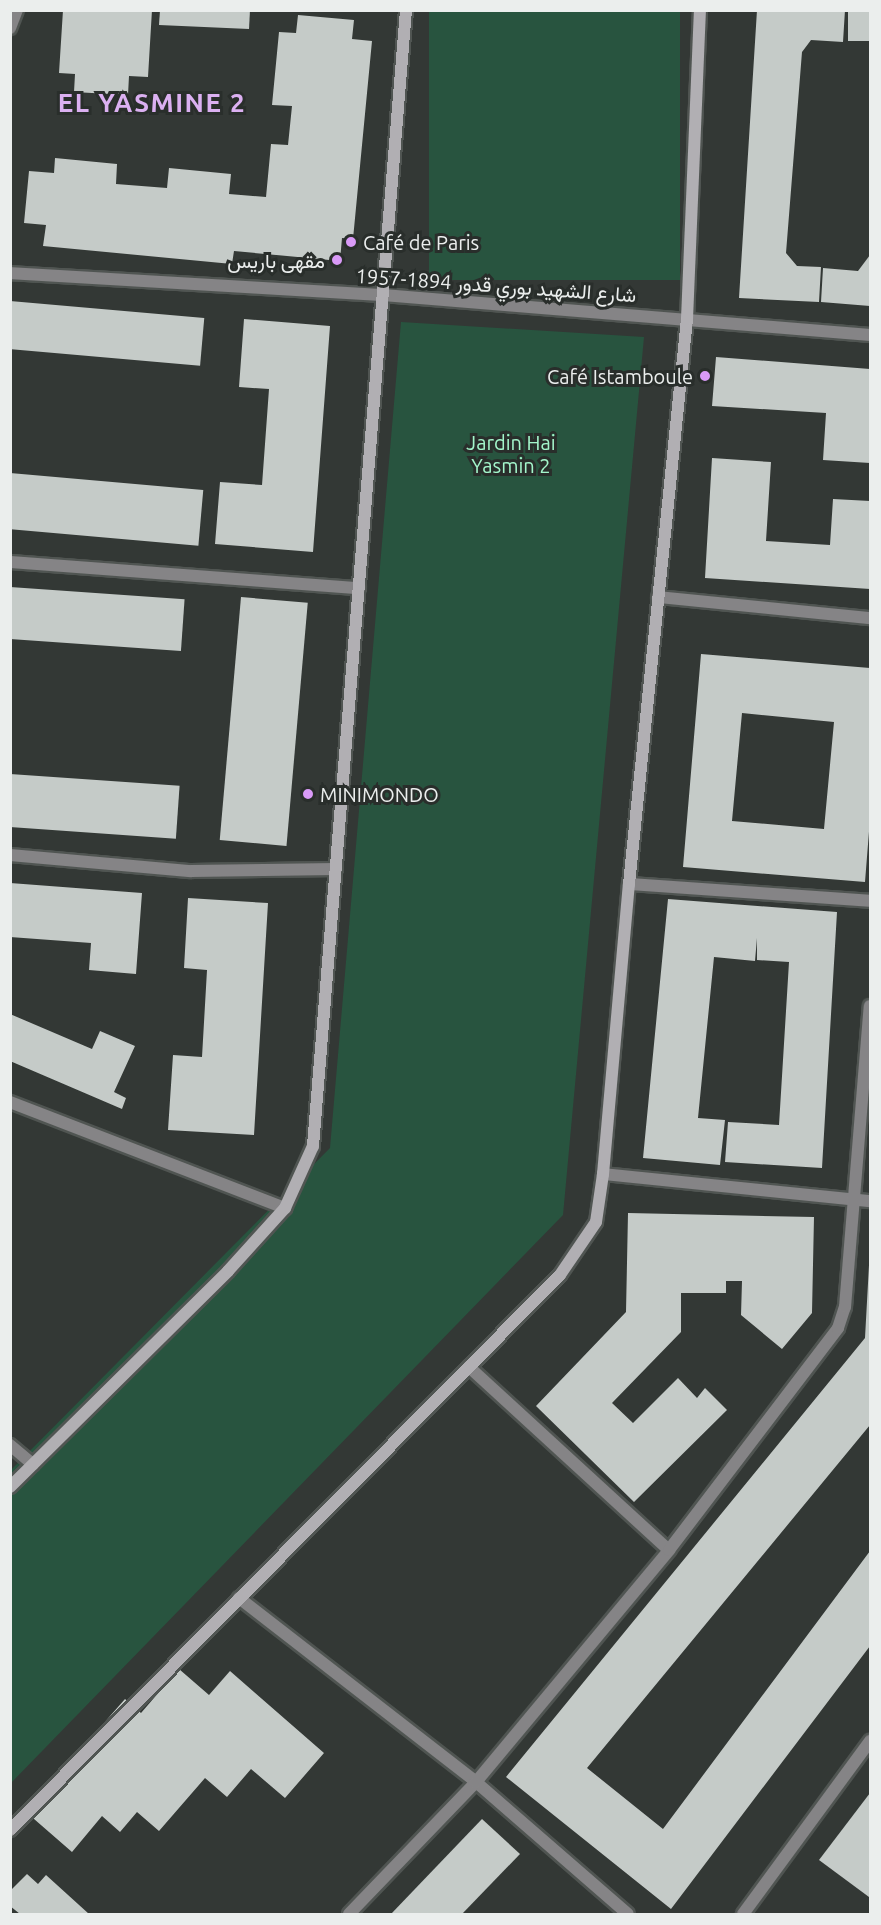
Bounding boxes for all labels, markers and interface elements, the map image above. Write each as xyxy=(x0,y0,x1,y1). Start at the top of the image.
district label: EL YASMINE 2 xyxy=(58,87,246,119)
place label: Café de Paris xyxy=(363,230,479,254)
marker: Café de Paris xyxy=(344,235,358,249)
place label: مقهى باريس xyxy=(227,248,325,272)
marker: مقهى باريس xyxy=(330,253,344,267)
street label: شارع الشهيد بوري قدور 1894-1957 xyxy=(355,263,637,307)
place label: Café Istamboule xyxy=(547,364,693,388)
marker: Café Istamboule xyxy=(698,369,712,383)
park label: Jardin Hai Yasmin 2 xyxy=(466,431,556,478)
place label: MINIMONDO xyxy=(320,782,439,806)
marker: MINIMONDO xyxy=(301,787,315,801)

